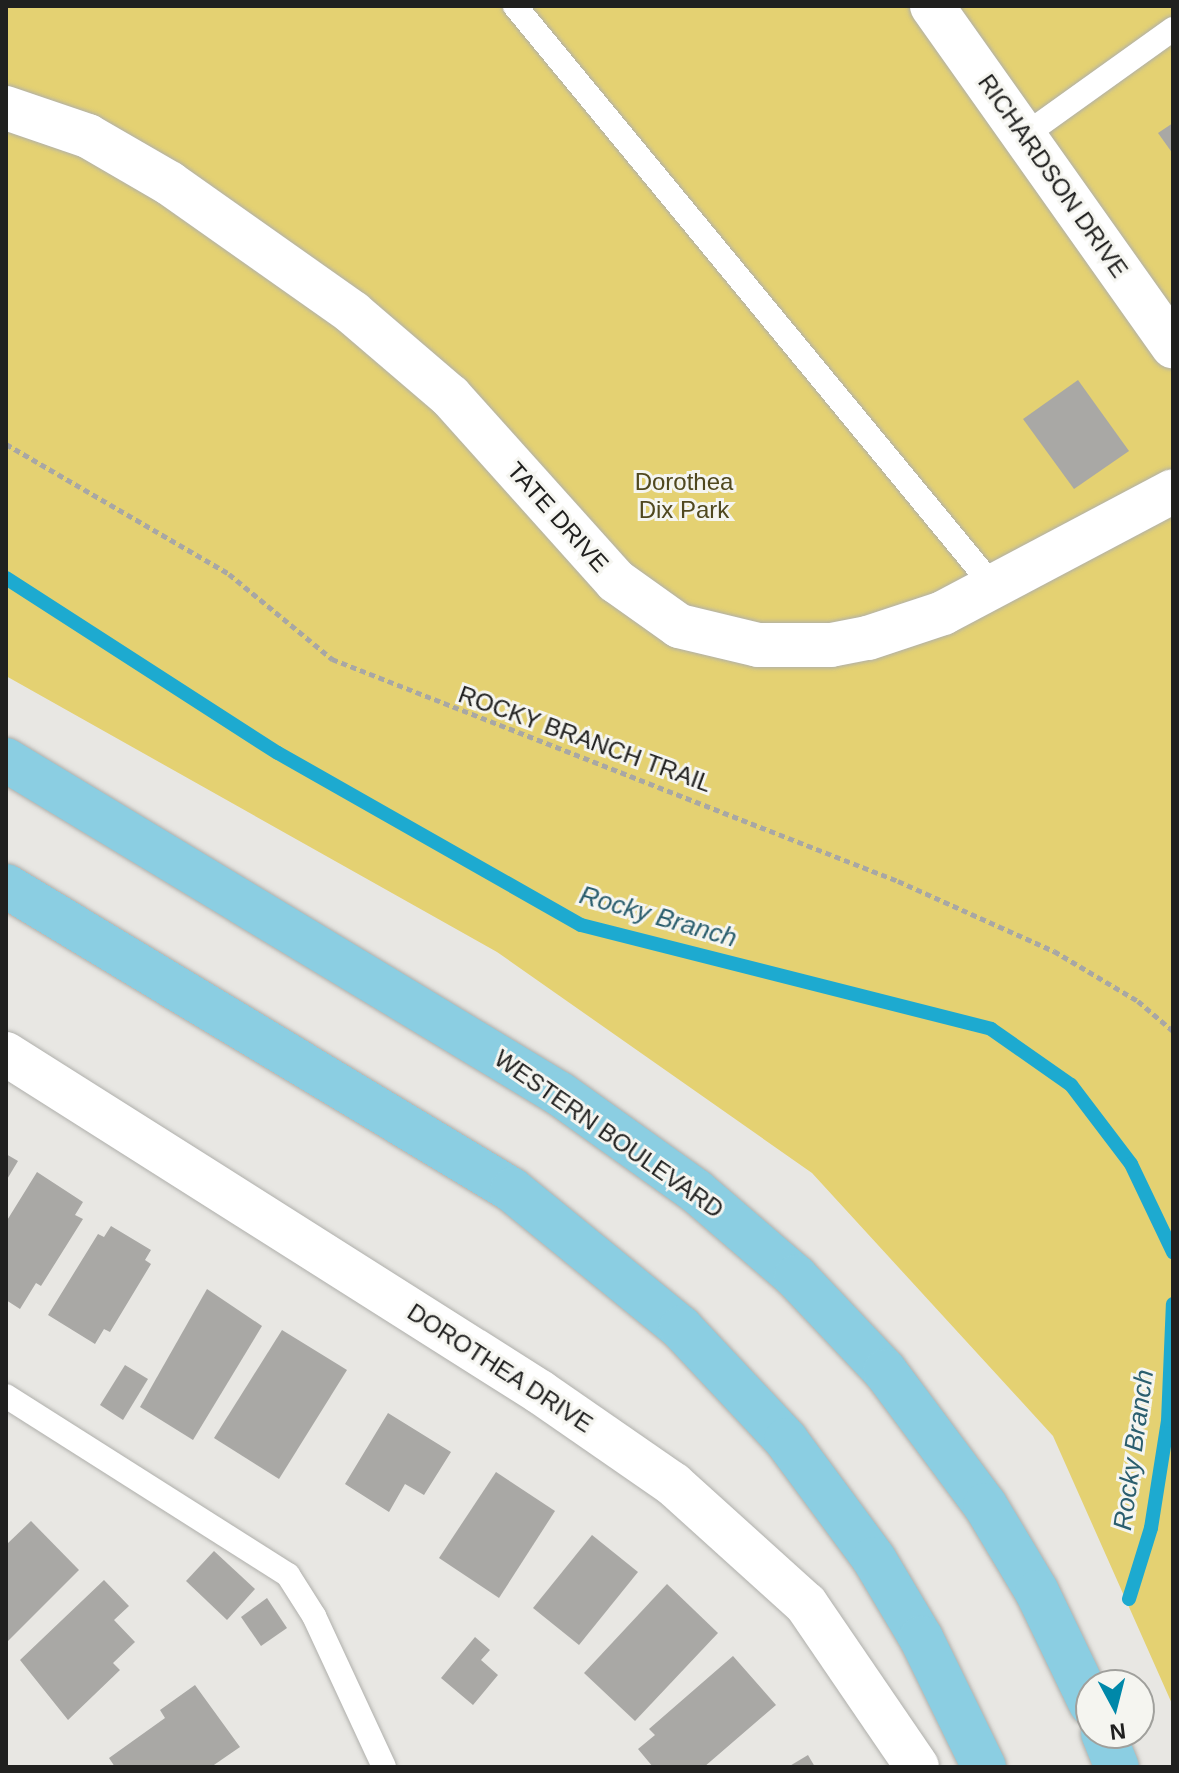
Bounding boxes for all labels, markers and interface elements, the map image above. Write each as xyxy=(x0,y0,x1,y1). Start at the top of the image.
street label: RICHARDSON DRIVE xyxy=(972,69,1134,283)
street label: TATE DRIVE xyxy=(501,456,615,578)
park label: Dorothea Dix Park xyxy=(635,468,733,524)
street label: ROCKY BRANCH TRAIL xyxy=(454,680,716,798)
water label: Rocky Branch xyxy=(576,880,740,954)
street label: WESTERN BOULEVARD xyxy=(489,1044,729,1224)
street label: DOROTHEA DRIVE xyxy=(402,1297,598,1439)
water label: Rocky Branch xyxy=(1107,1368,1161,1532)
north arrow xyxy=(1075,1669,1155,1749)
text: N xyxy=(1108,1718,1127,1745)

